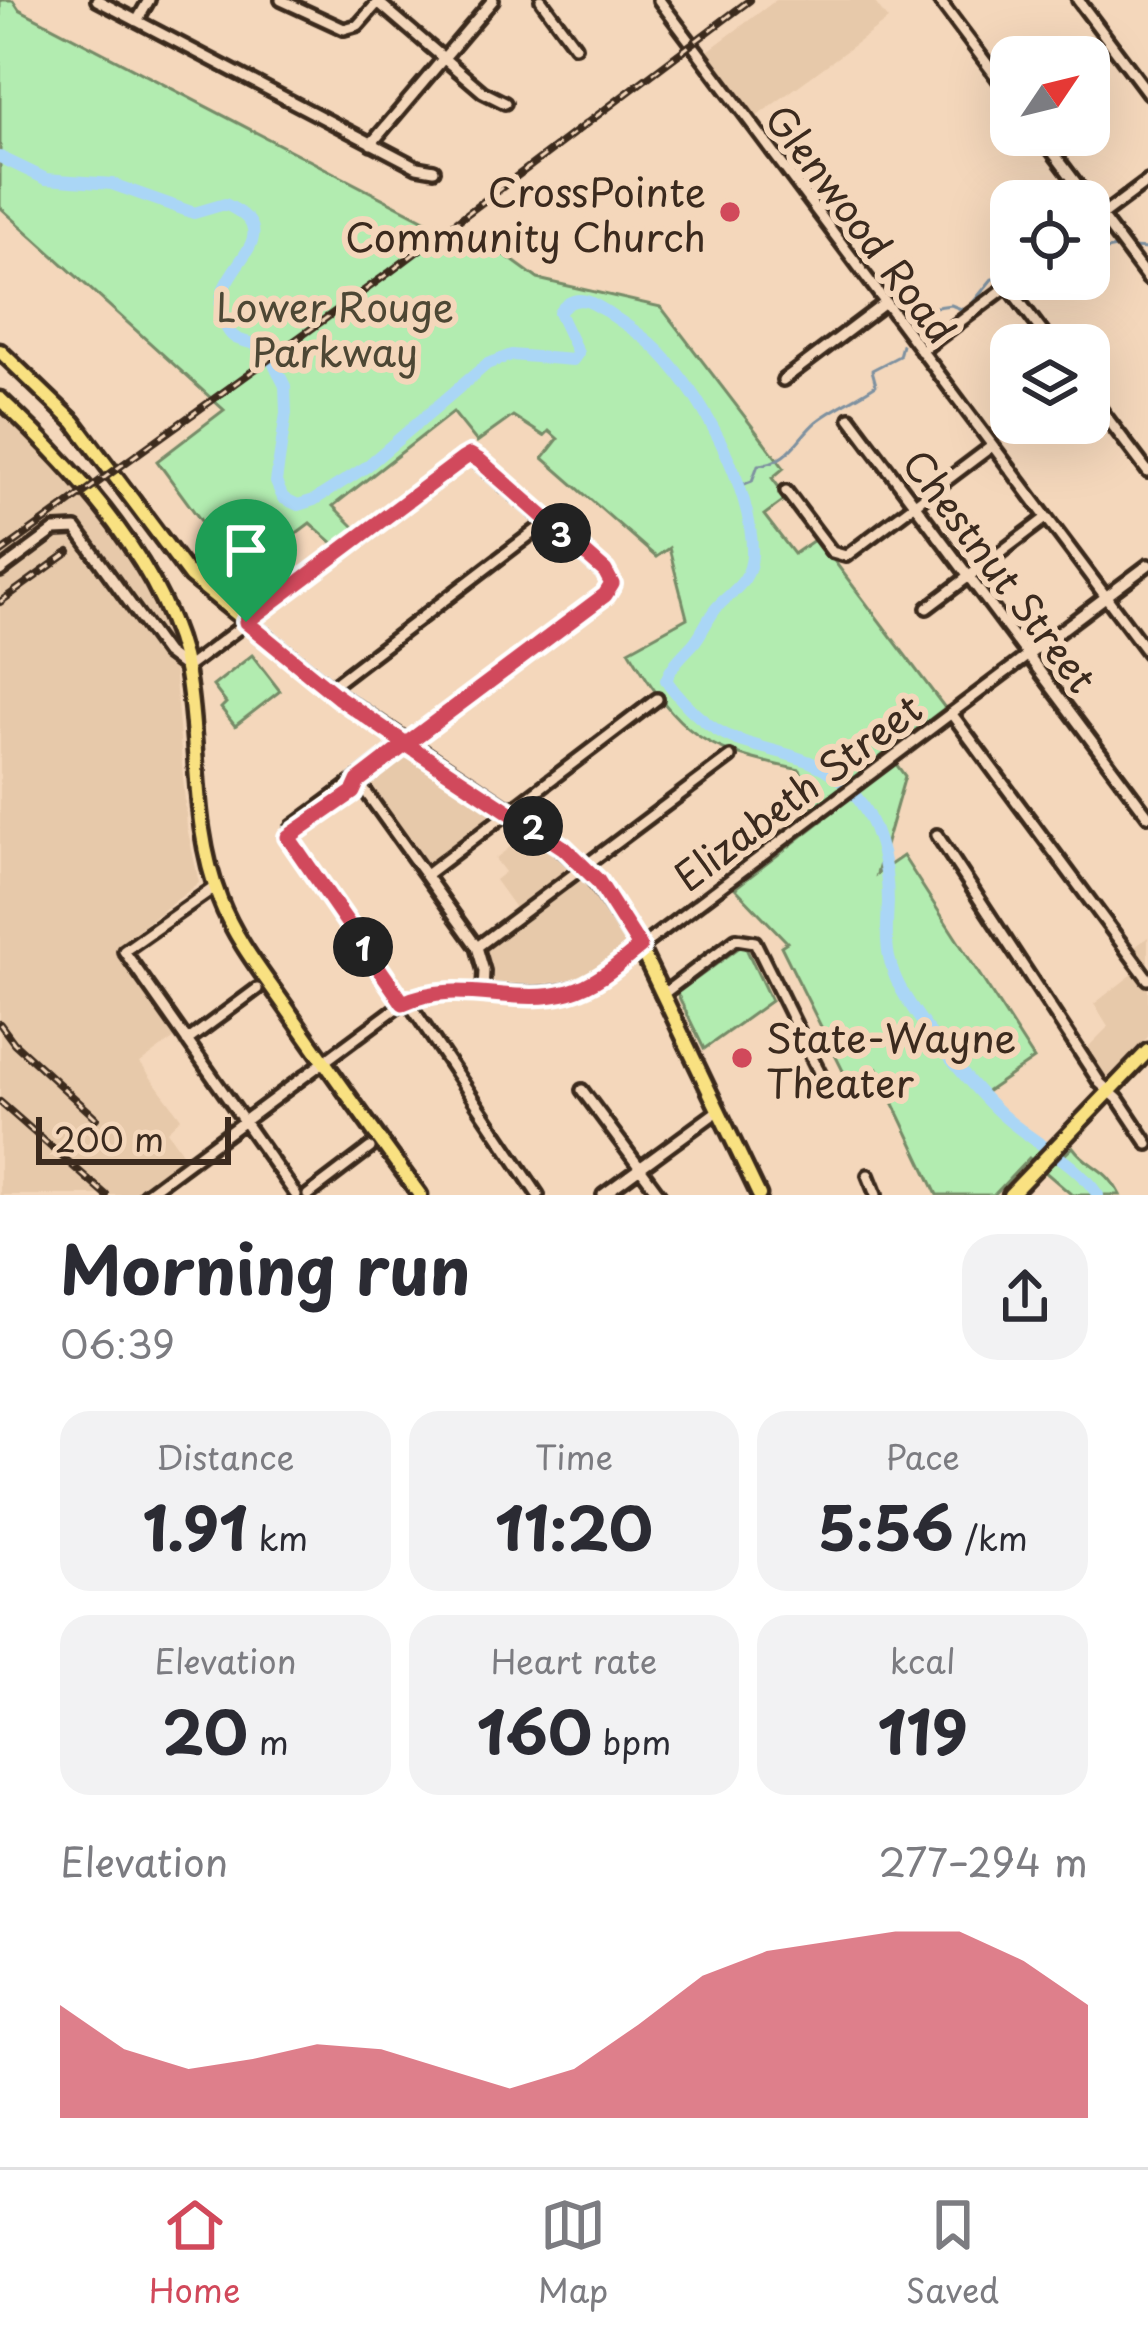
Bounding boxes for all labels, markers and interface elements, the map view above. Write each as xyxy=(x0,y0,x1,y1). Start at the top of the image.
north arrow xyxy=(990,36,1110,156)
map controls xyxy=(990,36,1110,444)
street label: Glenwood Road xyxy=(752,91,972,355)
place label: CrossPointe Community Church xyxy=(345,161,706,265)
button: locate xyxy=(990,180,1110,300)
marker: CrossPointe Community Church xyxy=(717,199,743,225)
park label: Lower Rouge Parkway xyxy=(216,276,454,380)
button: layers xyxy=(990,324,1110,444)
street label: Chestnut Street xyxy=(890,436,1112,704)
pin xyxy=(195,499,297,622)
pin: 3 xyxy=(531,503,591,563)
text: 3 xyxy=(550,508,572,558)
icon: arrive xyxy=(213,517,279,583)
street label: Elizabeth Street xyxy=(661,678,933,904)
pin: 2 xyxy=(503,796,563,856)
text: 2 xyxy=(521,801,545,851)
pin: 1 xyxy=(333,917,393,977)
text: 1 xyxy=(355,922,371,972)
place label: State-Wayne Theater xyxy=(766,1007,1017,1111)
marker: State-Wayne Theater xyxy=(729,1045,755,1071)
scale bar xyxy=(36,1111,231,1164)
text: 200 m xyxy=(54,1113,164,1163)
text: Morning run xyxy=(60,1218,470,1317)
button: share xyxy=(962,1234,1088,1360)
text: 06:39 xyxy=(60,1313,175,1372)
text: Distance xyxy=(156,1431,295,1481)
text: Time xyxy=(535,1431,613,1481)
text: Pace xyxy=(885,1431,960,1481)
text: 1.91 xyxy=(143,1481,248,1571)
text: 11:20 xyxy=(495,1481,653,1571)
text: 5:56 xyxy=(818,1481,954,1571)
text: km xyxy=(248,1512,308,1562)
text: /km xyxy=(954,1512,1028,1562)
text: Elevation xyxy=(154,1635,297,1685)
text: Heart rate xyxy=(491,1635,657,1685)
text: kcal xyxy=(890,1635,956,1685)
text: 20 xyxy=(162,1685,248,1775)
text: 160 xyxy=(477,1685,592,1775)
text: 119 xyxy=(878,1685,968,1775)
text: m xyxy=(248,1716,289,1766)
text: bpm xyxy=(592,1716,671,1766)
text: Elevation xyxy=(60,1831,228,1890)
text: 277–294 m xyxy=(878,1831,1088,1890)
tab: Home xyxy=(149,2192,240,2314)
tab: Map xyxy=(538,2192,608,2314)
tab: Saved xyxy=(906,2192,999,2314)

